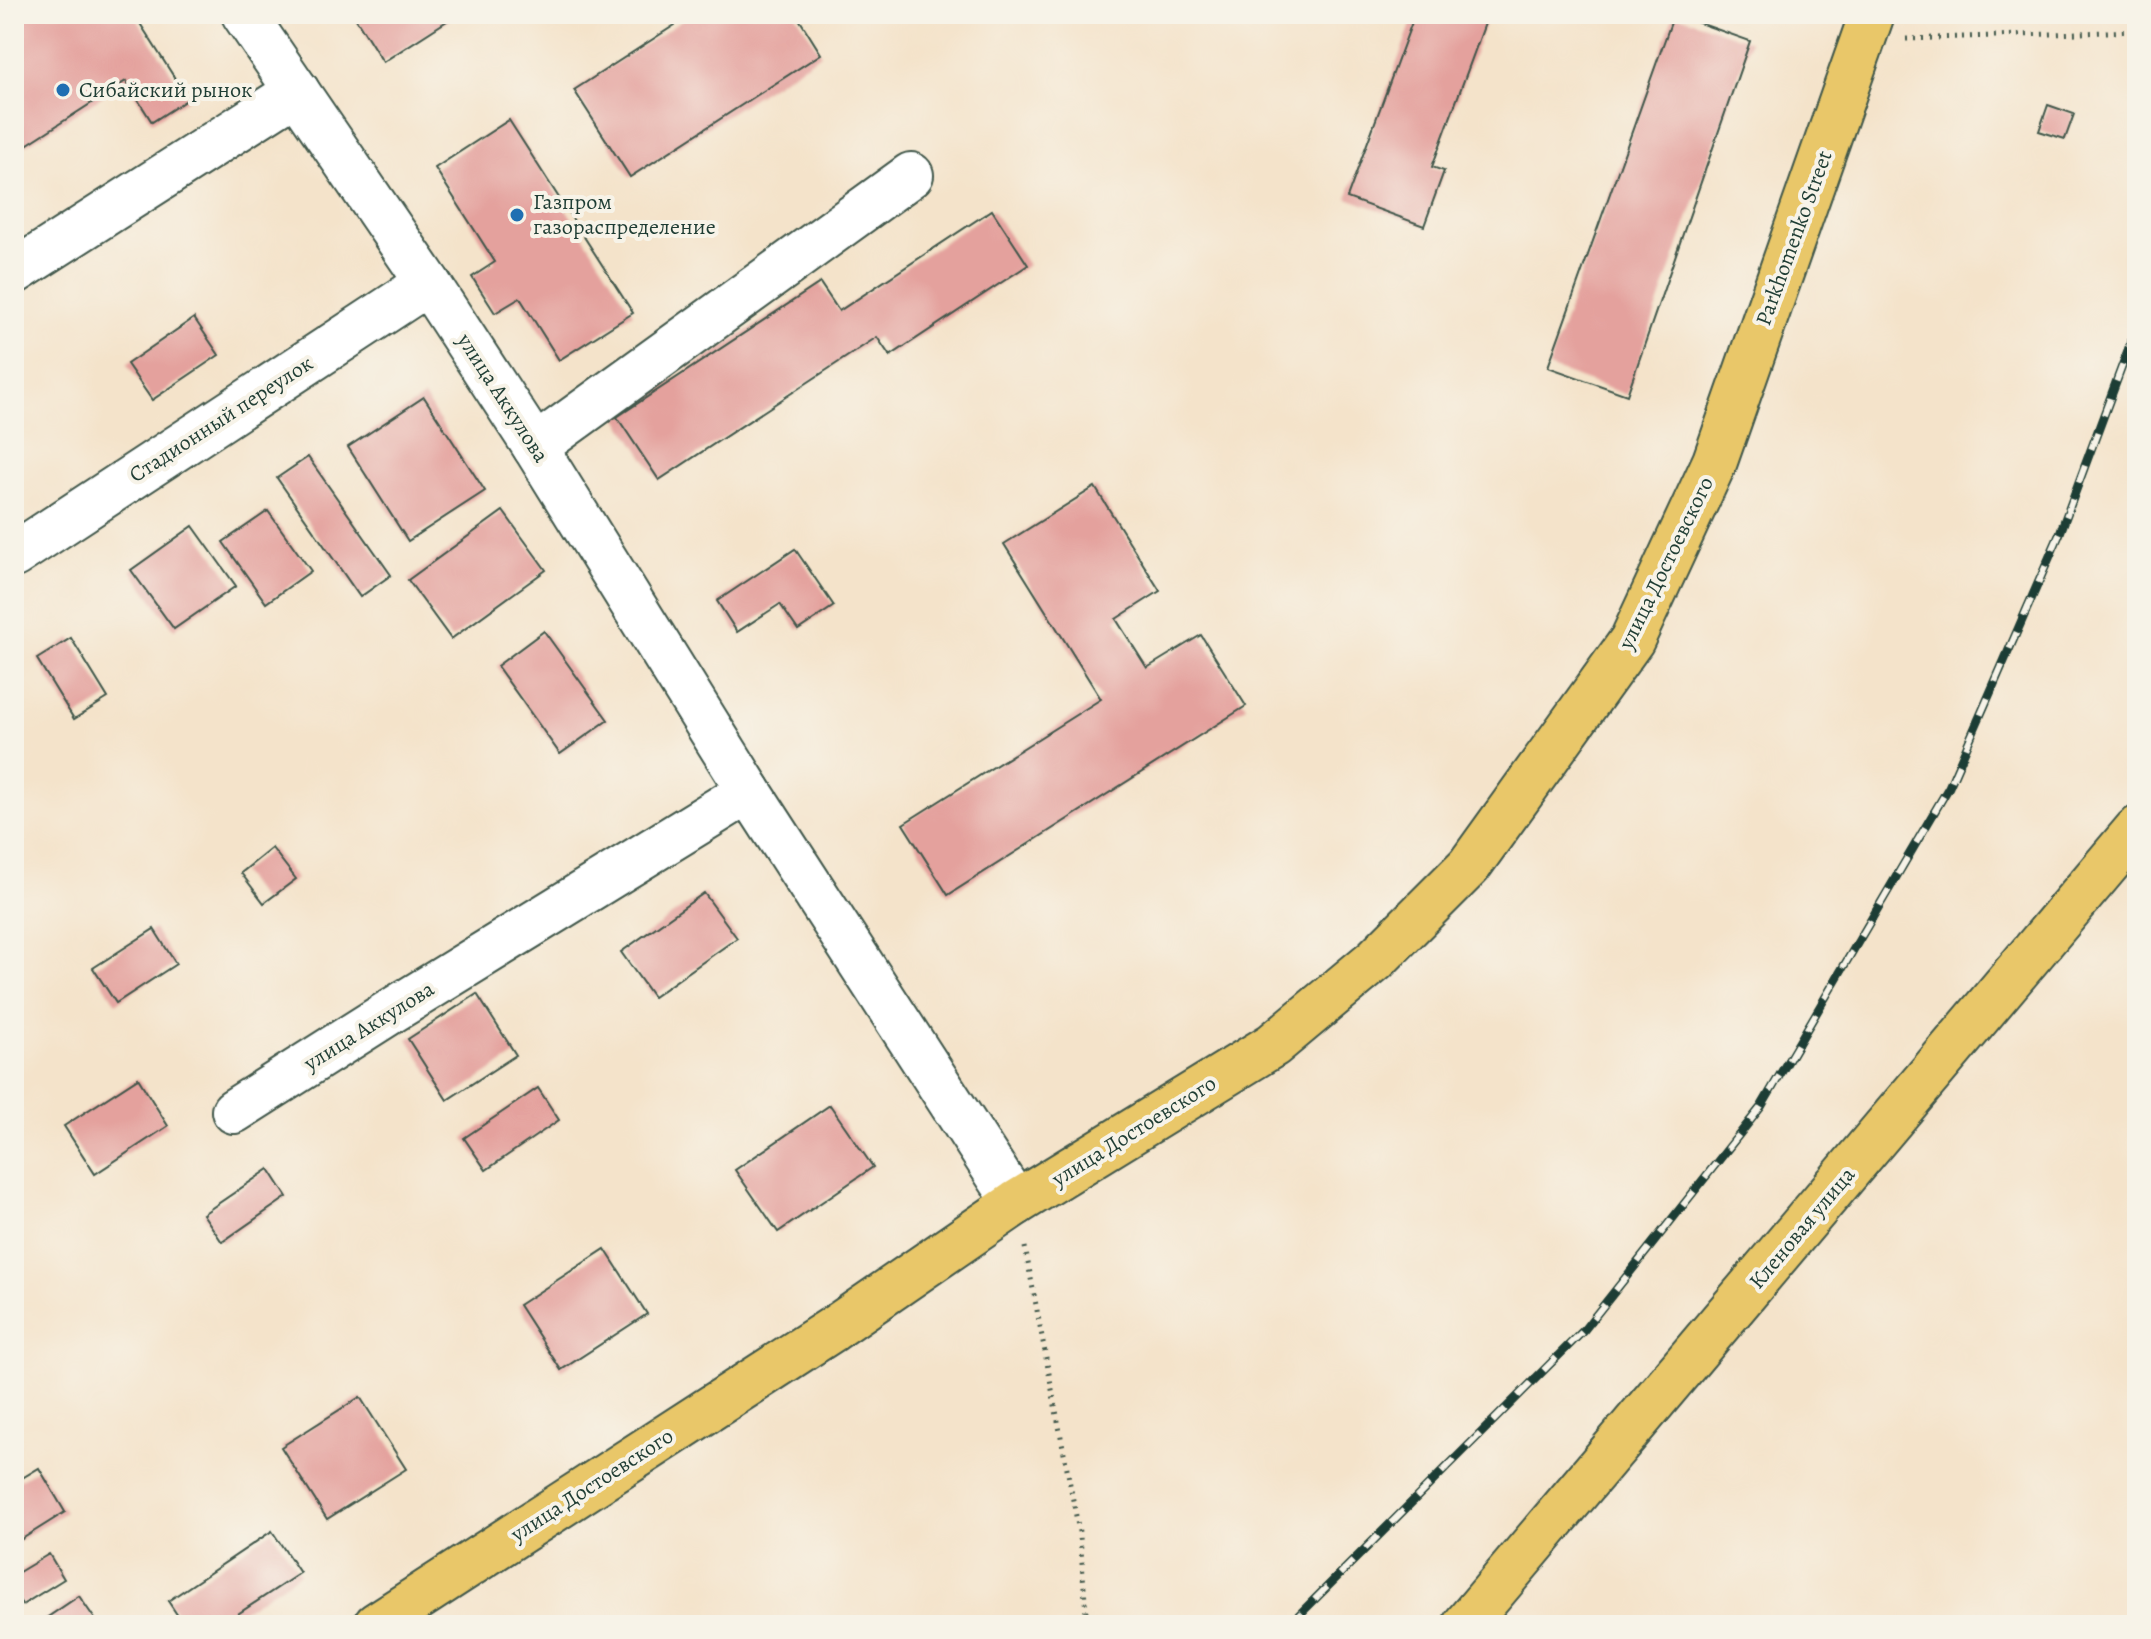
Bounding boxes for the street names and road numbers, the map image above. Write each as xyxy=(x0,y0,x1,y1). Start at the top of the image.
street label: Parkhomenko Street xyxy=(1748,146,1840,330)
street label: улица Аккулова xyxy=(449,327,556,469)
street label: Стадионный переулок xyxy=(123,348,319,490)
street label: улица Достоевского xyxy=(1611,472,1721,655)
street label: улица Аккулова xyxy=(297,974,441,1079)
street label: улица Достоевского xyxy=(1045,1068,1222,1194)
street label: Кленовая улица xyxy=(1742,1160,1862,1295)
street label: улица Достоевского xyxy=(504,1421,679,1549)

